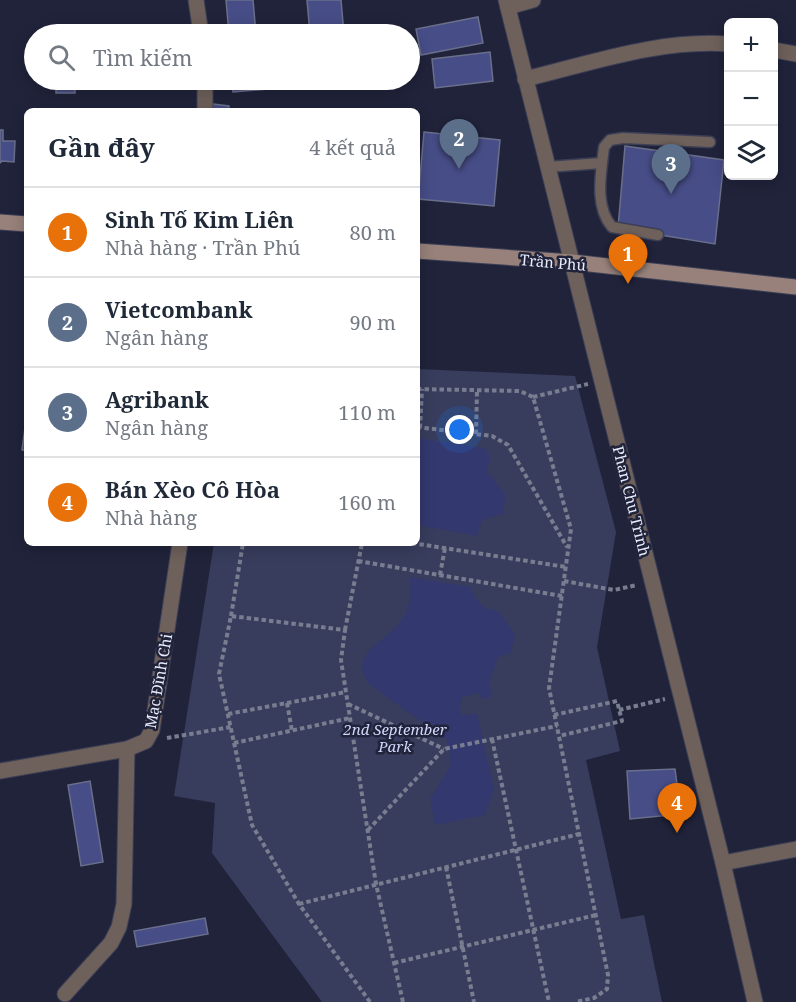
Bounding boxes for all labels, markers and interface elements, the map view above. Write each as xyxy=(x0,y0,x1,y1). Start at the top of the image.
map controls xyxy=(724,18,778,180)
button: + xyxy=(724,18,778,72)
search box xyxy=(24,24,420,90)
icon: search xyxy=(45,41,78,74)
text: Tìm kiếm xyxy=(93,42,193,72)
button: − xyxy=(724,72,778,126)
pin: 2 xyxy=(440,120,478,169)
button: layers xyxy=(724,126,778,180)
text: Gần đây xyxy=(48,129,155,165)
text: 4 kết quả xyxy=(309,134,396,161)
pin: 3 xyxy=(652,144,690,194)
text: Sinh Tố Kim Liên xyxy=(105,204,294,234)
text: 1 xyxy=(62,219,73,246)
text: 80 m xyxy=(350,219,396,246)
text: Nhà hàng · Trần Phú xyxy=(105,234,301,261)
pin: 1 xyxy=(608,234,648,284)
street label: Trần Phú xyxy=(519,249,587,275)
text: Vietcombank xyxy=(105,294,253,324)
text: 2 xyxy=(62,309,73,336)
text: 90 m xyxy=(350,309,396,336)
text: Ngân hàng xyxy=(105,324,208,351)
text: Agribank xyxy=(105,384,209,414)
text: 3 xyxy=(62,399,73,426)
text: 110 m xyxy=(338,399,396,426)
text: Ngân hàng xyxy=(105,414,208,441)
your location xyxy=(445,415,474,444)
street label: Phan Chu Trinh xyxy=(609,444,655,559)
text: Bán Xèo Cô Hòa xyxy=(105,474,280,504)
text: 4 xyxy=(62,489,73,516)
text: 160 m xyxy=(338,489,396,516)
text: Nhà hàng xyxy=(105,504,197,531)
street label: Mạc Đĩnh Chi xyxy=(140,632,176,730)
park label: 2nd September Park xyxy=(342,719,448,756)
pin: 4 xyxy=(658,784,696,833)

